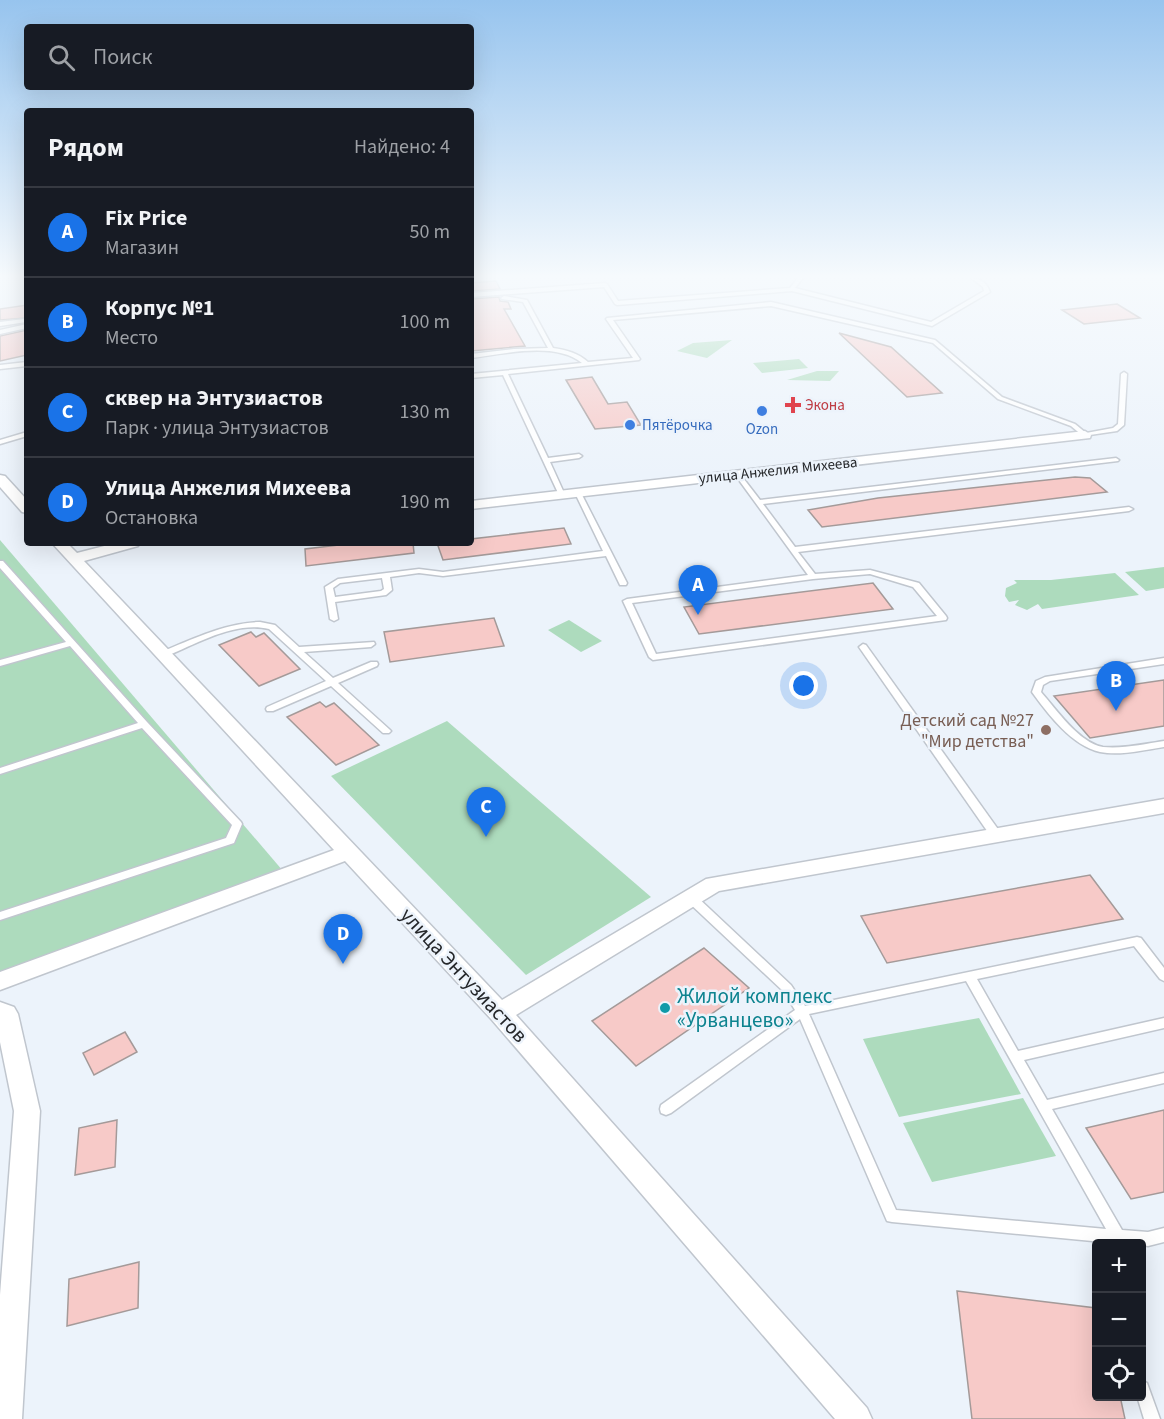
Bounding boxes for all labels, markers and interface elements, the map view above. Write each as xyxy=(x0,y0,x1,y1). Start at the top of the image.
search box xyxy=(24,24,474,90)
icon: search xyxy=(45,41,78,74)
text: Поиск xyxy=(93,41,152,73)
text: Рядом xyxy=(48,129,124,166)
text: Найдено: 4 xyxy=(354,133,450,161)
text: Fix Price xyxy=(105,202,187,234)
text: A xyxy=(62,218,73,246)
text: 50 m xyxy=(410,218,450,246)
text: Магазин xyxy=(105,234,179,262)
text: Корпус №1 xyxy=(105,292,214,324)
text: B xyxy=(61,308,74,336)
text: 100 m xyxy=(400,308,450,336)
text: Место xyxy=(105,324,158,352)
text: сквер на Энтузиастов xyxy=(105,382,323,414)
place label: Экона xyxy=(805,395,845,416)
text: C xyxy=(62,398,73,426)
text: 130 m xyxy=(400,398,450,426)
marker: Экона xyxy=(786,398,800,412)
marker: Ozon xyxy=(755,404,769,418)
text: Парк · улица Энтузиастов xyxy=(105,414,329,442)
place label: Пятёрочка xyxy=(642,415,713,436)
marker: Пятёрочка xyxy=(623,418,637,432)
place label: Ozon xyxy=(746,419,778,440)
street label: улица Анжелия Михеева xyxy=(698,452,858,489)
text: Улица Анжелия Михеева xyxy=(105,472,351,504)
text: D xyxy=(61,488,74,516)
text: 190 m xyxy=(400,488,450,516)
text: Остановка xyxy=(105,504,198,532)
pin: A xyxy=(678,566,718,615)
pin: B xyxy=(1096,662,1136,711)
your location xyxy=(789,671,818,700)
place label: Детский сад №27 "Мир детства" xyxy=(900,708,1034,754)
marker: Детский сад №27 "Мир детства" xyxy=(1039,723,1053,737)
pin: C xyxy=(466,788,506,837)
street label: улица Энтузиастов xyxy=(393,901,535,1049)
pin: D xyxy=(324,914,362,964)
place label: Жилой комплекс «Урванцево» xyxy=(677,981,833,1035)
marker: Жилой комплекс «Урванцево» xyxy=(658,1001,672,1015)
map controls xyxy=(1092,1239,1146,1401)
button: + xyxy=(1092,1239,1146,1293)
button: − xyxy=(1092,1293,1146,1347)
button: locate xyxy=(1092,1347,1146,1401)

